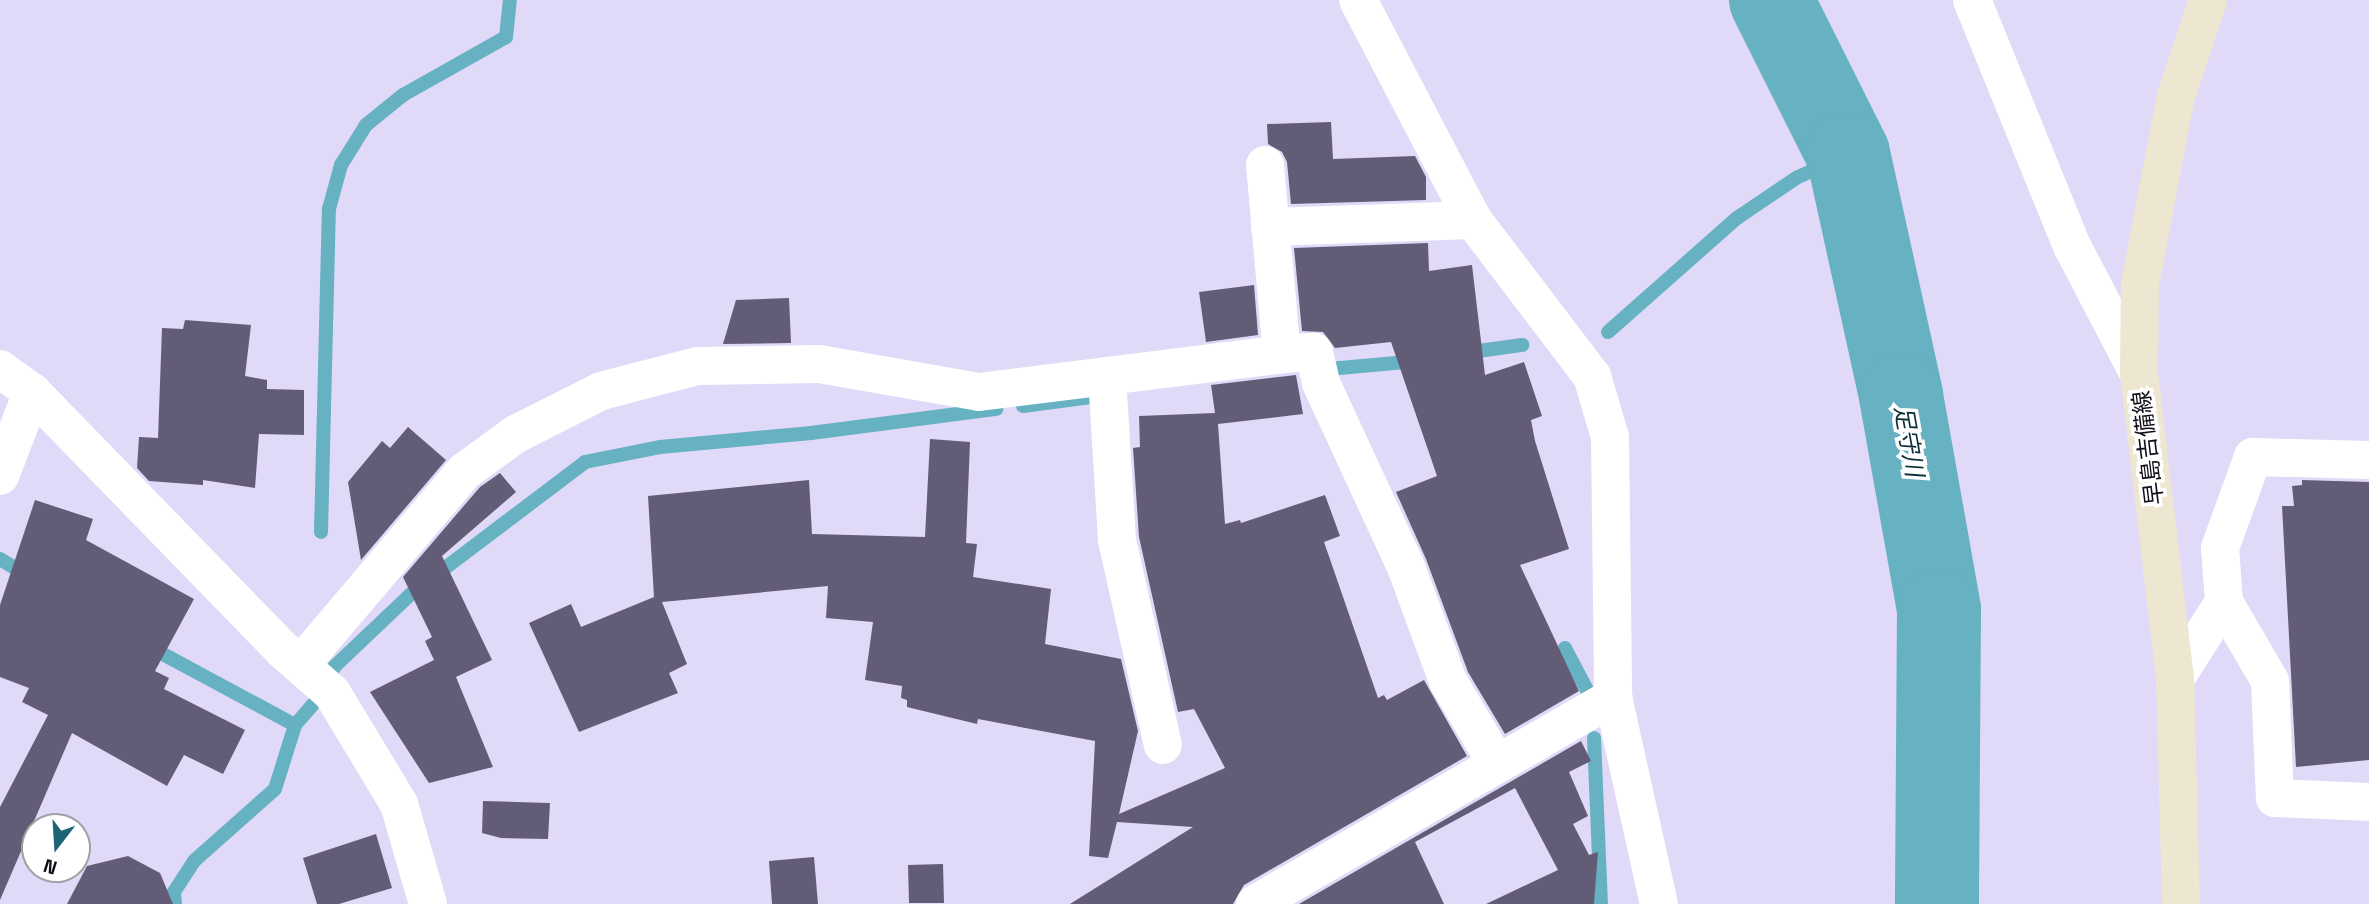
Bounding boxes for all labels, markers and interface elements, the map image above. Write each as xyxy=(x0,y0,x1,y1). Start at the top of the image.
street label: 早島吉備線 xyxy=(2127,389,2169,507)
water label: 足守川 xyxy=(1889,403,1929,479)
north arrow xyxy=(21,813,91,883)
text: N xyxy=(41,853,60,880)

